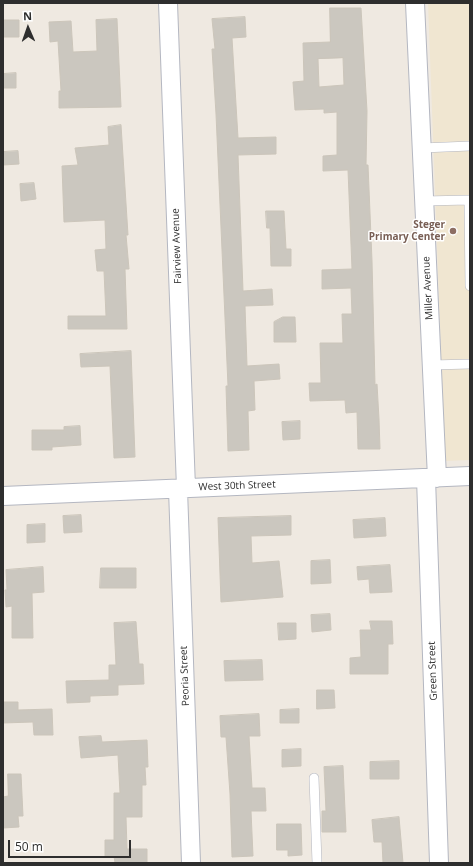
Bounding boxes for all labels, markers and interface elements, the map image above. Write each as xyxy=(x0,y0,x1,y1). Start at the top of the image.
north arrow xyxy=(8,8,48,48)
text: N xyxy=(23,8,32,23)
street label: Fairview Avenue xyxy=(170,208,184,284)
place label: Steger Primary Center xyxy=(369,219,445,242)
marker: Steger Primary Center xyxy=(448,226,458,236)
street label: Miller Avenue xyxy=(420,256,436,320)
street label: West 30th Street xyxy=(198,479,276,493)
street label: Green Street xyxy=(426,641,440,701)
street label: Peoria Street xyxy=(178,646,192,706)
scale bar xyxy=(10,832,133,858)
text: 50 m xyxy=(15,838,43,855)

